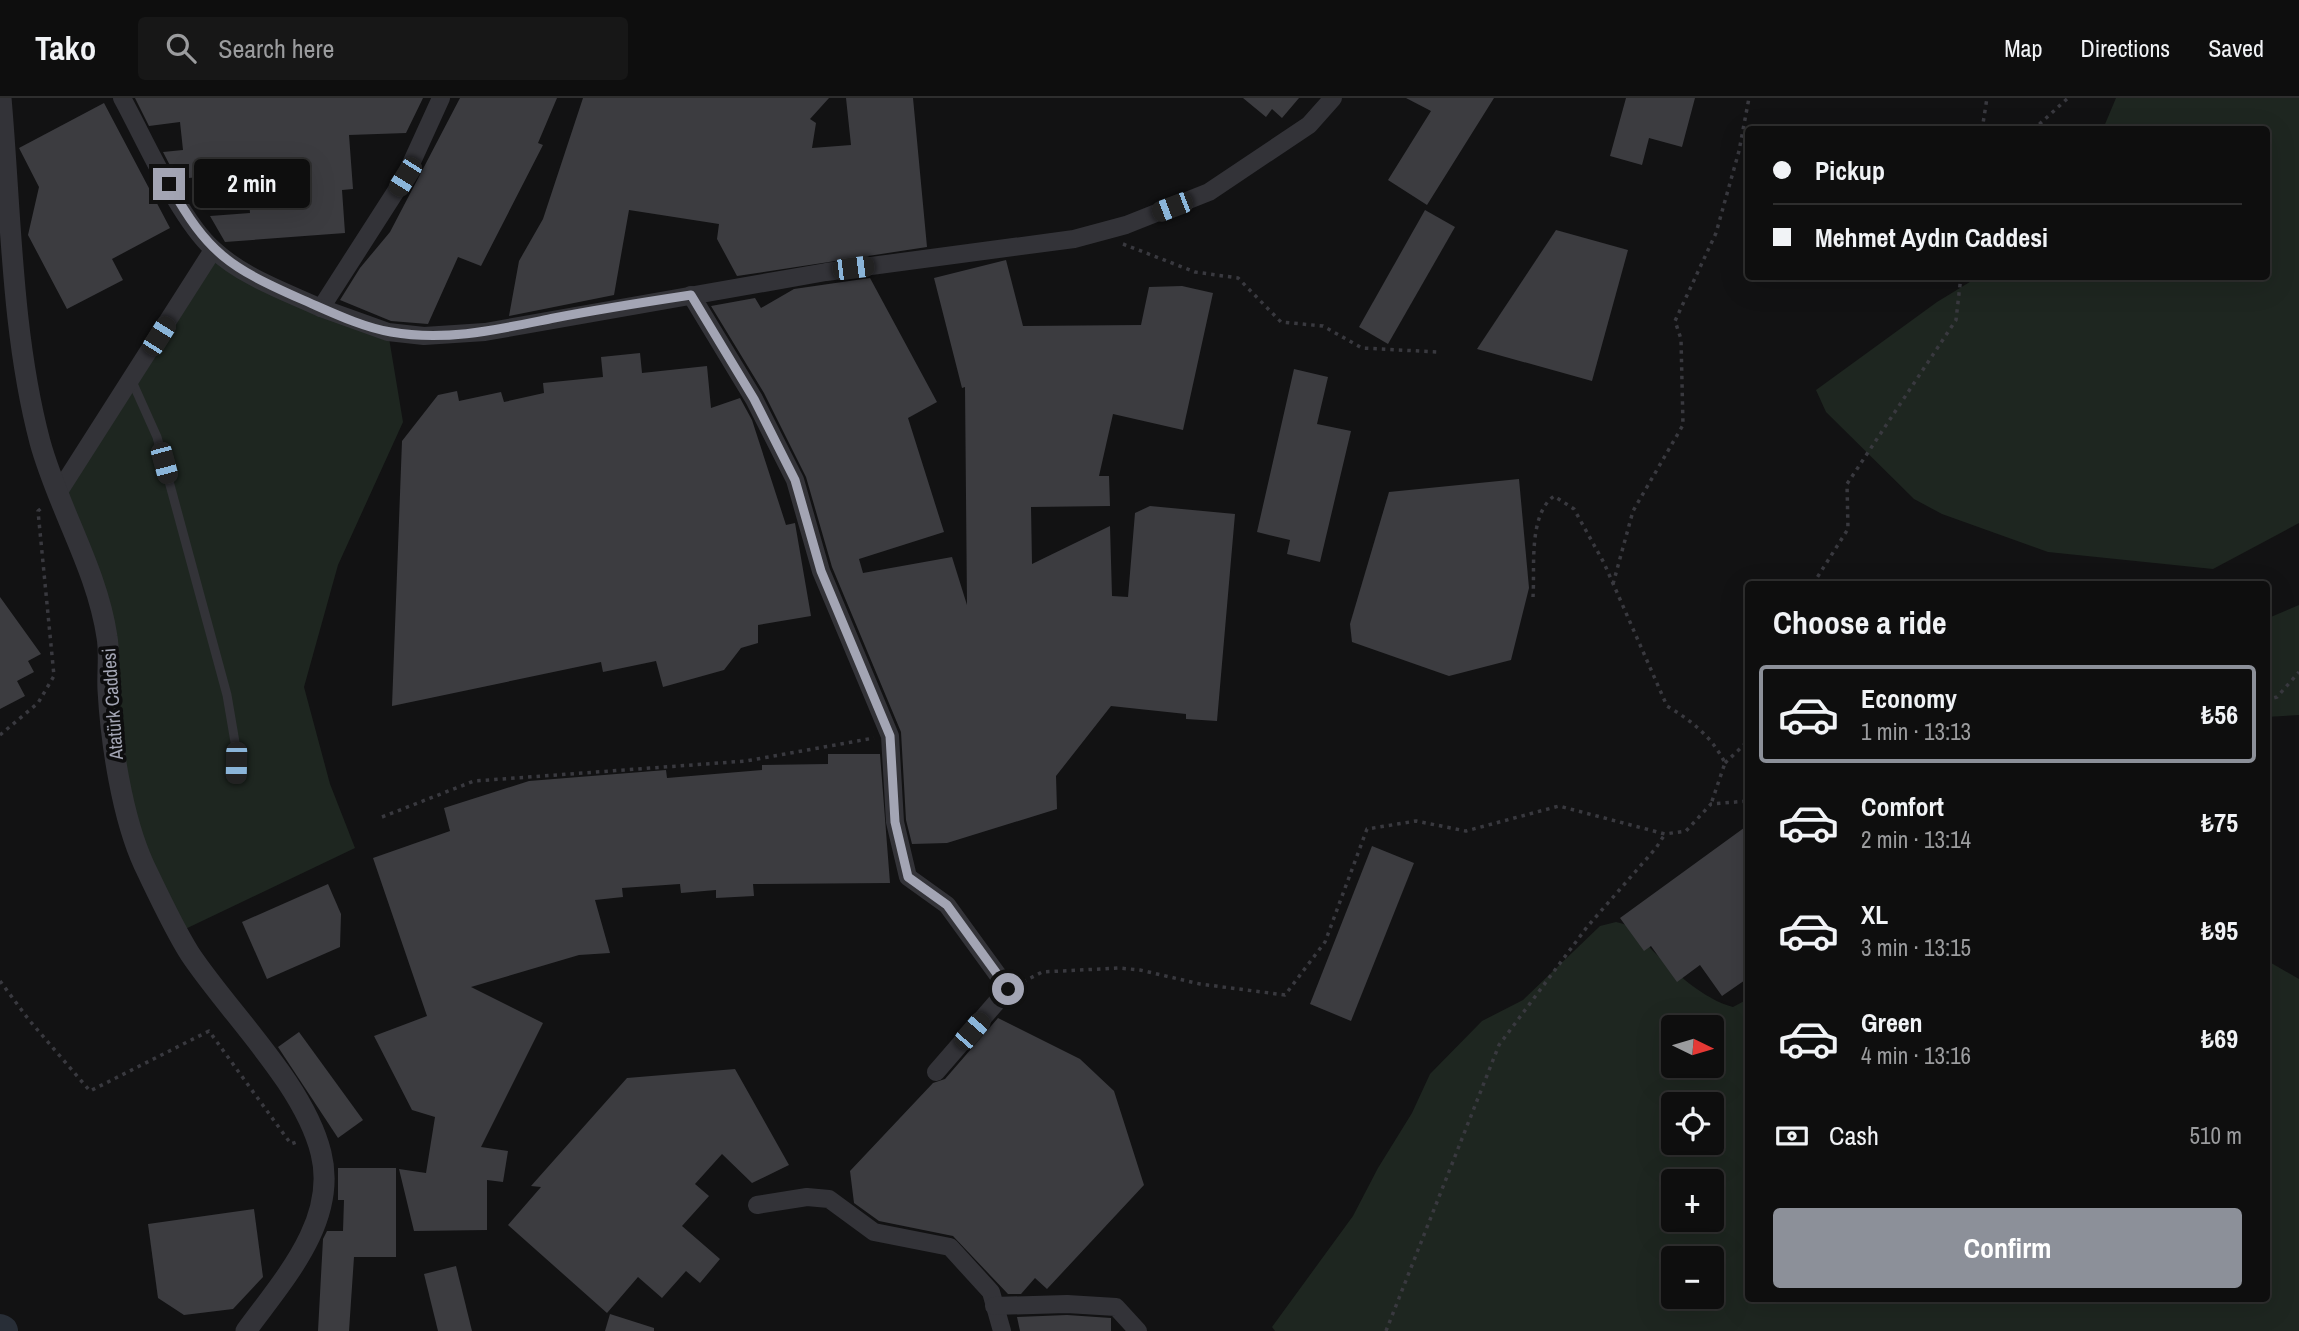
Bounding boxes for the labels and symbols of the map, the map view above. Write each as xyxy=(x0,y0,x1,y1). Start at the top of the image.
car xyxy=(385,154,426,200)
callout: 2 min xyxy=(194,160,309,208)
route end xyxy=(153,168,185,200)
car xyxy=(1149,190,1196,224)
car xyxy=(831,255,876,281)
car xyxy=(139,313,180,359)
car xyxy=(149,440,180,486)
street label: Atatürk Caddesi xyxy=(95,647,129,762)
car xyxy=(226,742,247,784)
route start xyxy=(992,973,1024,1005)
car xyxy=(951,1008,994,1054)
north arrow xyxy=(1661,1015,1724,1078)

